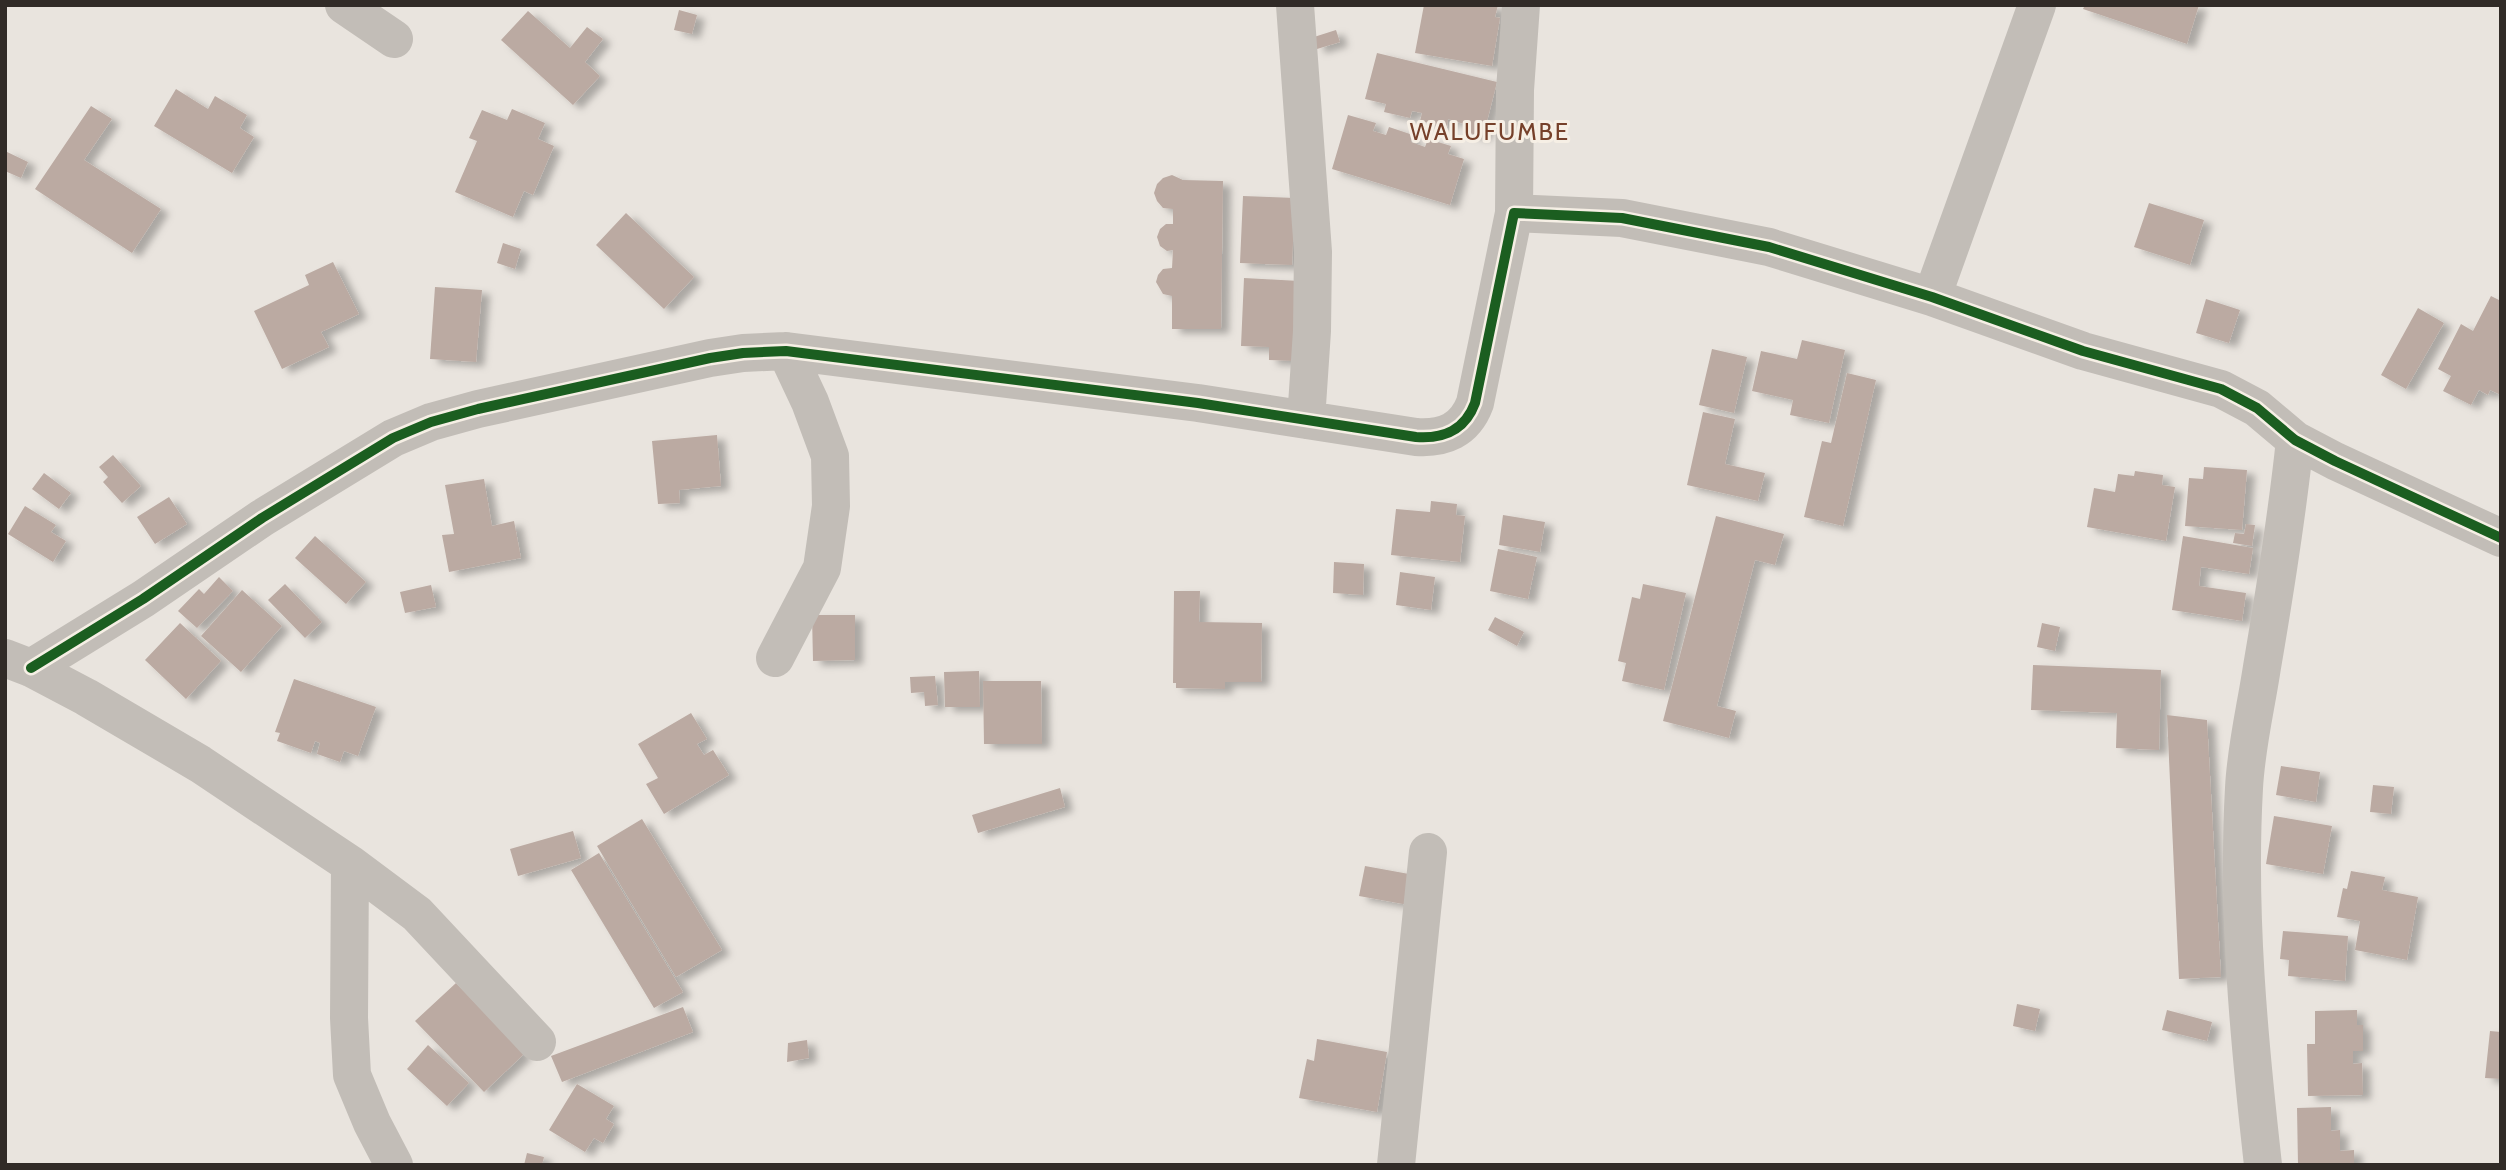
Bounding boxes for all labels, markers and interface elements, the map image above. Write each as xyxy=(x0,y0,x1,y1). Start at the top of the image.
district label: WALUFUMBE xyxy=(1410,117,1570,146)

